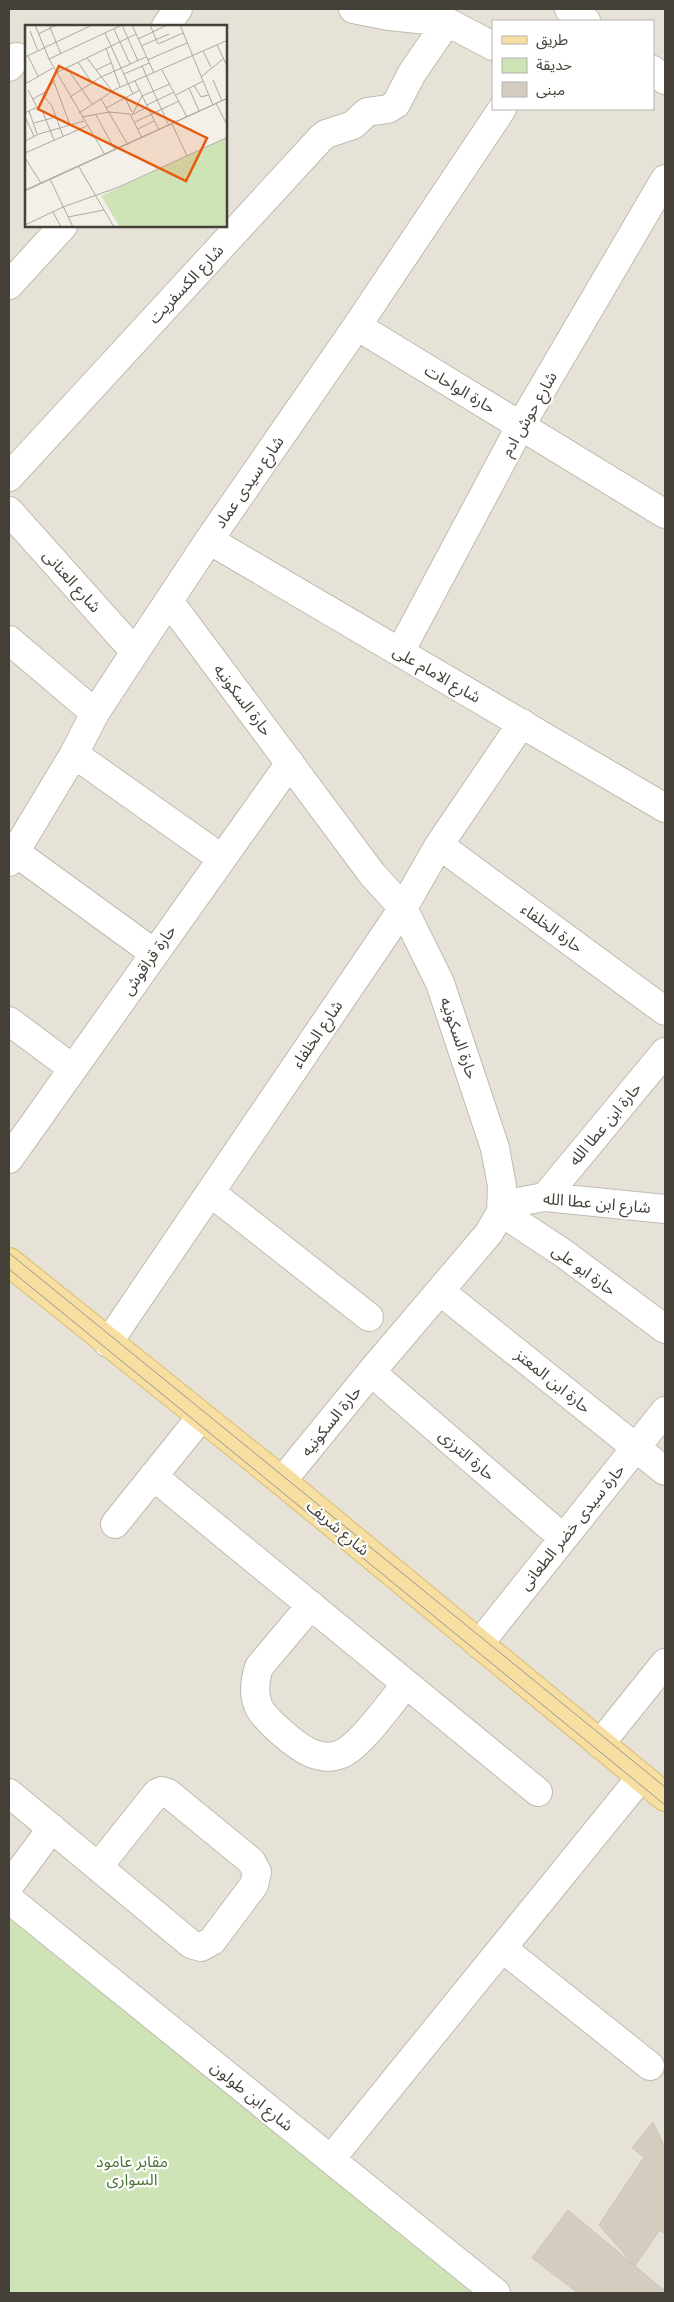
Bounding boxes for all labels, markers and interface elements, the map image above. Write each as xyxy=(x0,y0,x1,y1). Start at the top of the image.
legend xyxy=(492,20,654,110)
inset map xyxy=(25,25,228,228)
text: طريق xyxy=(536,31,568,50)
text: حديقة xyxy=(536,56,572,74)
text: مبنى xyxy=(536,81,565,99)
street label: شارع الكسفريت xyxy=(145,241,230,329)
street label: حارة الواحات xyxy=(421,360,499,418)
street label: شارع حوش ادم xyxy=(497,368,564,461)
street label: شارع سيدى عماد xyxy=(210,432,290,533)
street label: شارع العنانى xyxy=(37,546,105,618)
street label: شارع الامام على xyxy=(388,641,484,709)
street label: حارة السكونيه xyxy=(210,660,276,740)
street label: حارة الخلفاء xyxy=(517,899,587,957)
street label: حارة قراقوش xyxy=(118,921,180,999)
street label: حارة السكونيه xyxy=(436,995,482,1081)
street label: شارع الخلفاء xyxy=(287,997,349,1073)
street label: حارة ابن عطا الله xyxy=(565,1079,645,1169)
street label: شارع ابن عطا الله xyxy=(542,1189,652,1220)
street label: حارة ابو على xyxy=(548,1240,620,1300)
street label: حارة ابن المعتز xyxy=(511,1344,595,1417)
street label: حارة السكونيه xyxy=(297,1382,365,1460)
street label: حارة الترزى xyxy=(435,1425,499,1485)
street label: حارة سيدى خضر الطعانى xyxy=(515,1460,629,1594)
street label: شارع شريف xyxy=(301,1496,373,1562)
street label: شارع ابن طولون xyxy=(205,2057,297,2137)
park label: مقابر عامود السوارى xyxy=(96,2152,168,2189)

